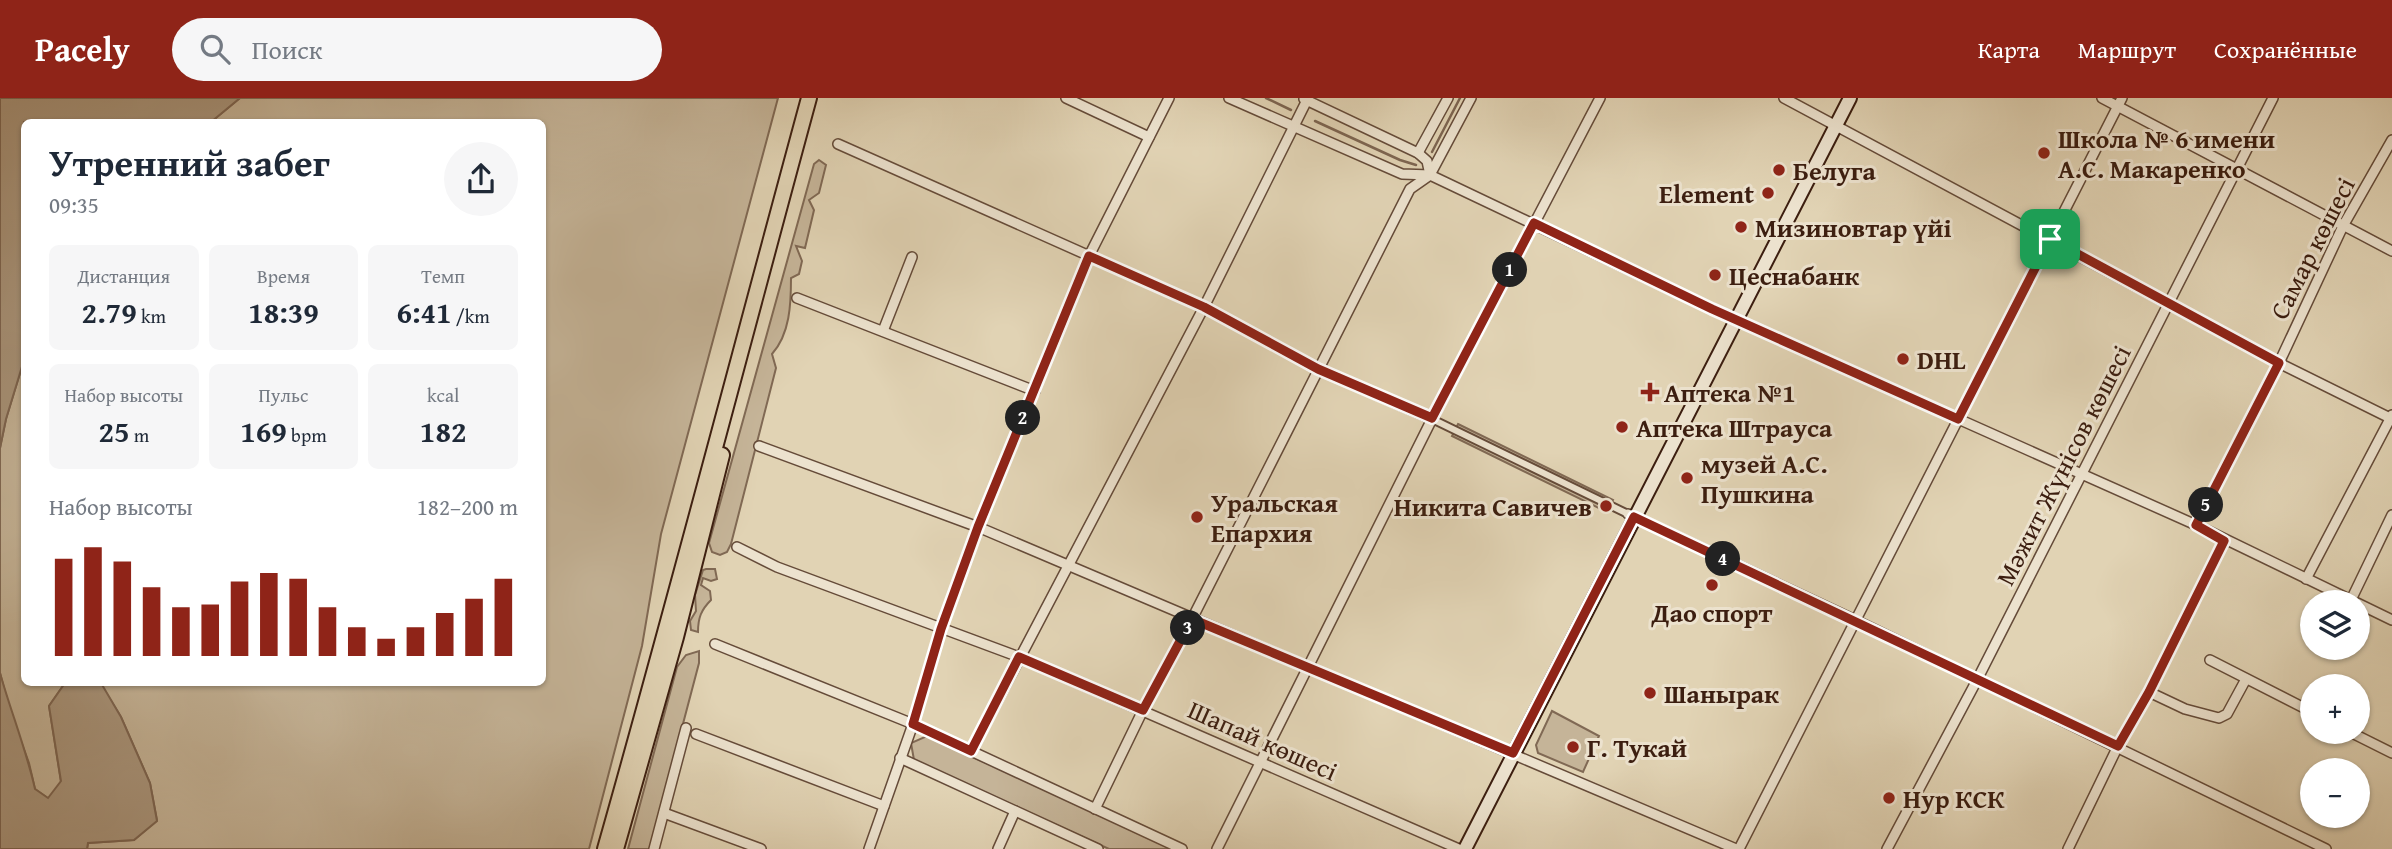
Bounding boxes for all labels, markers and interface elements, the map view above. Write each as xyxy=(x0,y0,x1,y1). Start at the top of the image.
search box xyxy=(172,18,662,81)
text: Pacely xyxy=(35,25,130,73)
icon: search xyxy=(196,30,234,68)
text: Поиск xyxy=(252,30,322,69)
text: Карта xyxy=(1978,32,2040,67)
text: Маршрут xyxy=(2078,32,2176,67)
text: Сохранённые xyxy=(2214,32,2357,67)
place label: Школа № 6 имени А.С. Макаренко xyxy=(2058,119,2275,188)
text: Утренний забег xyxy=(49,134,330,190)
button: share xyxy=(444,142,518,216)
marker: Школа № 6 имени А.С. Макаренко xyxy=(2036,145,2052,161)
place label: Белуга xyxy=(1793,151,1876,190)
marker: Белуга xyxy=(1771,162,1787,178)
street label: Самар көшесі xyxy=(2259,170,2365,326)
place label: Element xyxy=(1659,174,1754,213)
marker: Element xyxy=(1760,185,1776,201)
text: 09:35 xyxy=(49,188,99,221)
place label: Мизиновтар үйі xyxy=(1755,208,1952,247)
pin xyxy=(2020,209,2080,269)
marker: Мизиновтар үйі xyxy=(1733,219,1749,235)
icon: arrive xyxy=(2031,220,2069,258)
pin: 1 xyxy=(1492,252,1528,288)
text: 1 xyxy=(1505,255,1514,283)
place label: Цеснабанк xyxy=(1729,256,1859,295)
text: Дистанция xyxy=(77,262,170,290)
text: Время xyxy=(257,262,310,290)
text: Темп xyxy=(421,262,465,290)
marker: Цеснабанк xyxy=(1707,267,1723,283)
text: 2.79 xyxy=(82,290,137,334)
text: 18:39 xyxy=(248,290,319,334)
text: 6:41 xyxy=(396,290,452,334)
text: km xyxy=(137,302,166,330)
text: /km xyxy=(452,302,490,330)
street label: Мәжит Жүнісов көшесі xyxy=(1985,338,2141,592)
place label: DHL xyxy=(1917,340,1966,379)
marker: DHL xyxy=(1895,351,1911,367)
place label: Аптека №1 xyxy=(1664,373,1796,412)
text: Набор высоты xyxy=(64,381,183,409)
text: Пульс xyxy=(259,381,308,409)
text: kcal xyxy=(427,381,459,409)
marker: Аптека №1 xyxy=(1642,384,1658,400)
pin: 2 xyxy=(1006,400,1040,436)
text: 2 xyxy=(1018,403,1027,431)
place label: Аптека Штрауса xyxy=(1636,408,1833,447)
text: 25 xyxy=(98,409,130,453)
text: 169 xyxy=(240,409,287,453)
text: 182 xyxy=(420,409,466,453)
marker: Аптека Штрауса xyxy=(1614,419,1630,435)
text: m xyxy=(130,421,149,449)
text: bpm xyxy=(287,421,327,449)
place label: музей А.С. Пушкина xyxy=(1701,444,1828,513)
marker: музей А.С. Пушкина xyxy=(1679,470,1695,486)
place label: Уральская Епархия xyxy=(1211,483,1338,552)
place label: Никита Савичев xyxy=(1394,487,1592,526)
pin: 5 xyxy=(2188,488,2224,522)
text: Набор высоты xyxy=(49,490,193,523)
text: 182–200 m xyxy=(417,490,518,523)
text: 5 xyxy=(2201,490,2210,518)
marker: Никита Савичев xyxy=(1598,498,1614,514)
marker: Уральская Епархия xyxy=(1189,509,1205,525)
pin: 4 xyxy=(1706,542,1740,576)
text: 4 xyxy=(1718,544,1727,572)
marker: Дао спорт xyxy=(1704,577,1720,593)
map controls xyxy=(2300,590,2370,828)
button: layers xyxy=(2300,590,2370,660)
place label: Дао спорт xyxy=(1651,593,1773,632)
pin: 3 xyxy=(1170,610,1206,646)
text: 3 xyxy=(1183,613,1192,641)
place label: Шанырак xyxy=(1664,674,1779,713)
button: + xyxy=(2300,674,2370,744)
marker: Шанырак xyxy=(1642,685,1658,701)
street label: Шапай көшесі xyxy=(1182,690,1344,790)
place label: Г. Тукай xyxy=(1587,728,1687,767)
marker: Г. Тукай xyxy=(1565,739,1581,755)
button: − xyxy=(2300,758,2370,828)
place label: Нур КСК xyxy=(1903,779,2005,818)
marker: Нур КСК xyxy=(1881,790,1897,806)

